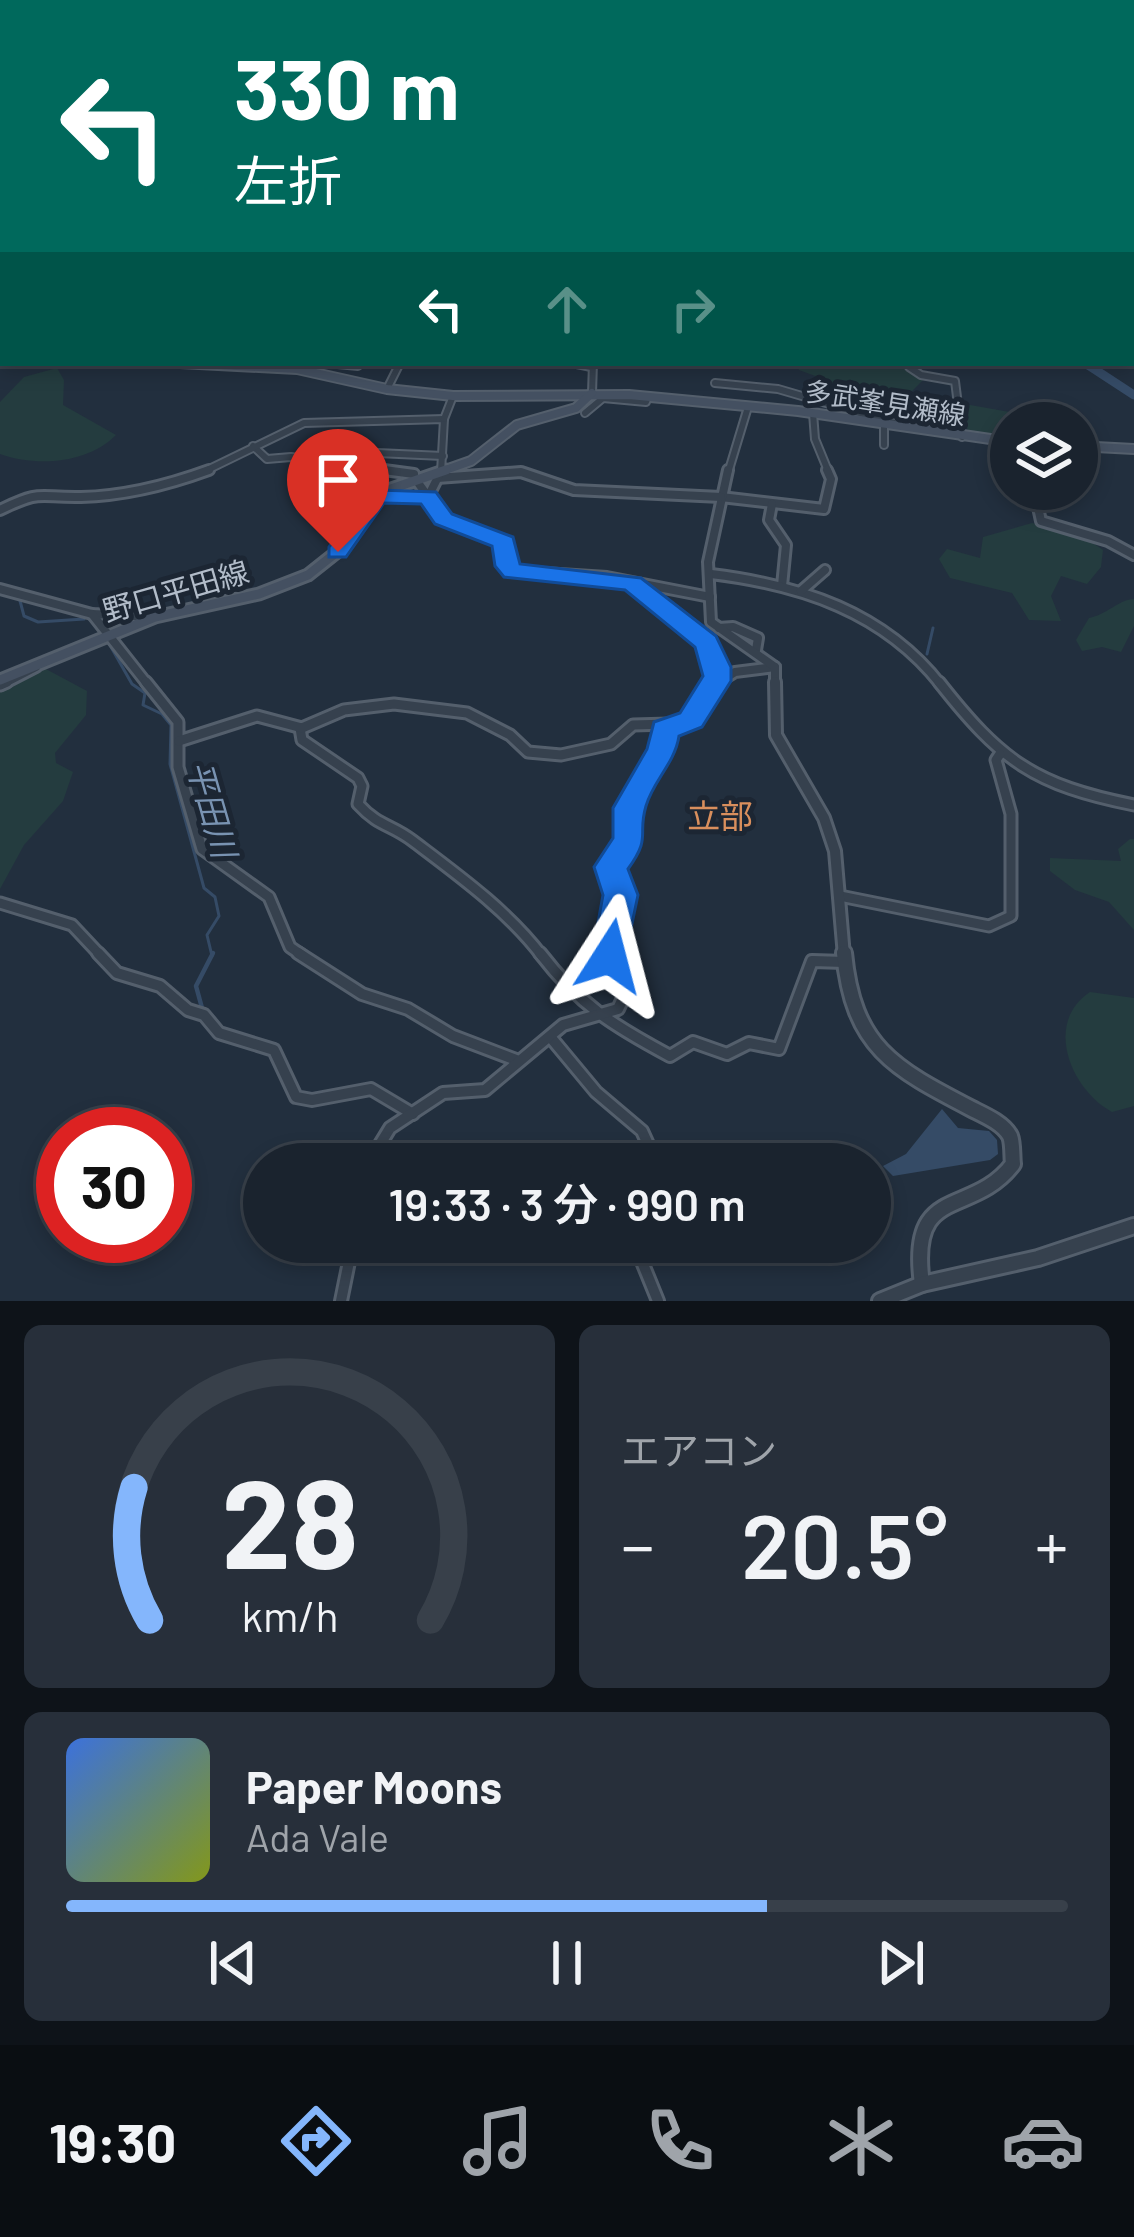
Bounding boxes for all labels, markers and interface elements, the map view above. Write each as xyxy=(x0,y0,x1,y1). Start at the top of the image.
text: 330 m xyxy=(234,36,460,137)
icon: left xyxy=(36,48,192,204)
text: 左折 xyxy=(234,147,342,212)
icon: left xyxy=(408,276,474,342)
icon: ahead xyxy=(534,276,600,342)
icon: right xyxy=(660,276,726,342)
street label: 多武峯見瀬線 xyxy=(803,374,968,430)
map controls xyxy=(990,402,1098,510)
button: layers xyxy=(990,402,1098,510)
pin xyxy=(287,429,389,552)
icon: arrive xyxy=(305,447,371,513)
street label: 野口平田線 xyxy=(98,552,253,628)
water label: 平田川 xyxy=(180,756,247,865)
district label: 立部 xyxy=(687,795,753,835)
position arrow xyxy=(547,893,673,1019)
speed limit sign: 30 xyxy=(36,1107,192,1263)
text: 19:33 · 3 分 · 990 m xyxy=(389,1176,745,1230)
text: エアコン xyxy=(621,1426,777,1473)
text: 28 xyxy=(221,1444,358,1594)
text: 20.5° xyxy=(741,1489,948,1597)
text: − xyxy=(621,1504,654,1583)
text: + xyxy=(1035,1504,1068,1583)
text: km/h xyxy=(241,1588,338,1640)
text: Paper Moons xyxy=(246,1759,502,1813)
text: Ada Vale xyxy=(246,1813,389,1860)
icon: previous xyxy=(200,1930,266,1996)
icon: pause xyxy=(534,1930,600,1996)
icon: next xyxy=(868,1930,934,1996)
icon: directions xyxy=(274,2099,358,2183)
icon: music xyxy=(456,2099,540,2183)
icon: phone xyxy=(638,2099,722,2183)
icon: climate xyxy=(819,2099,903,2183)
icon: car xyxy=(1001,2099,1085,2183)
text: 19:30 xyxy=(49,2109,176,2174)

